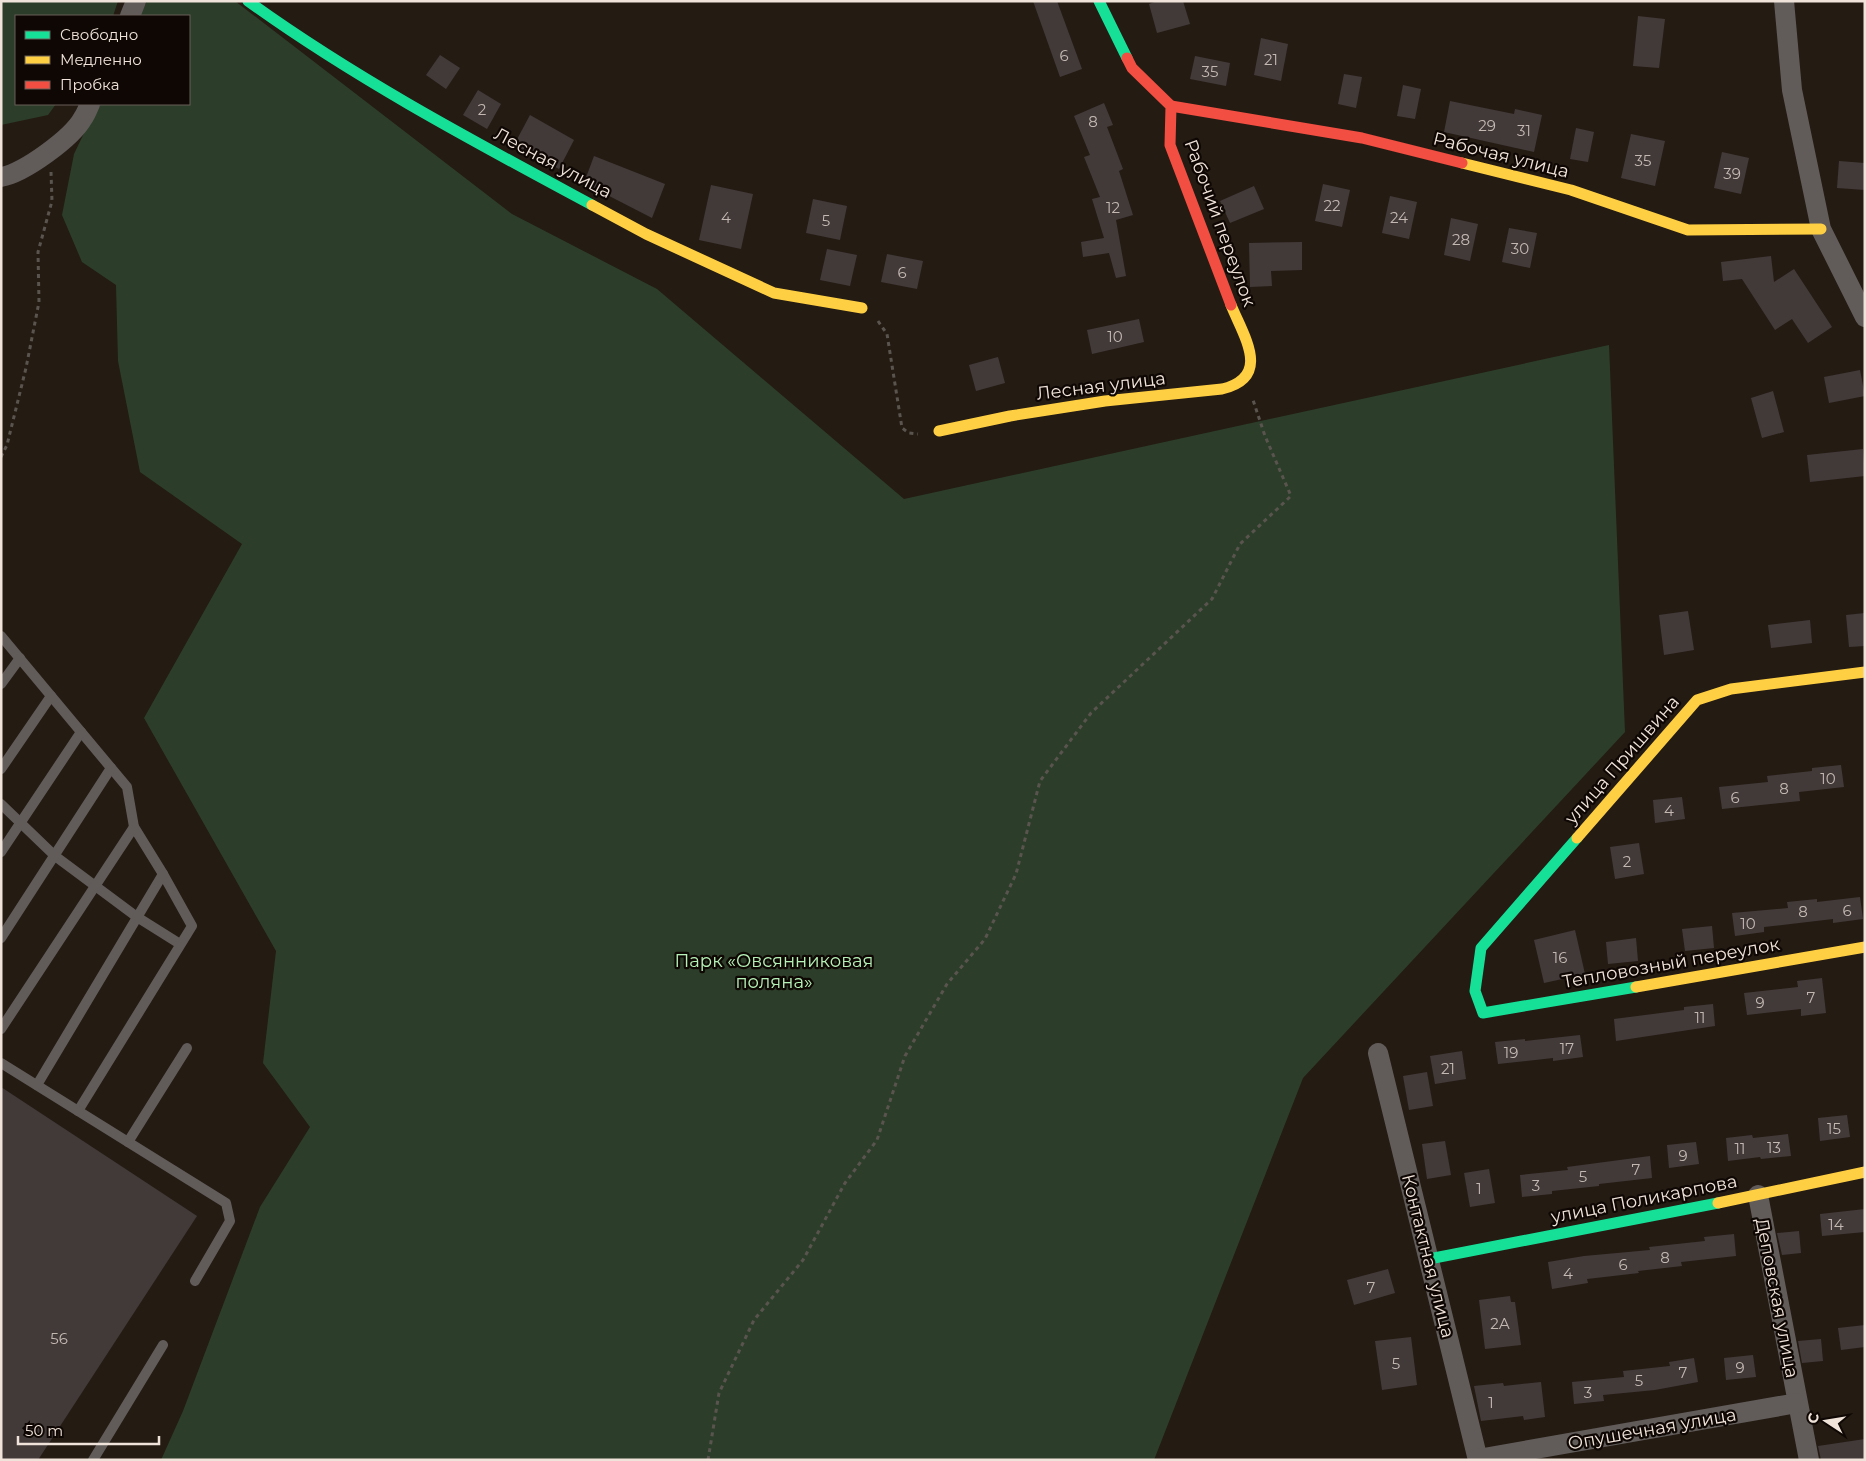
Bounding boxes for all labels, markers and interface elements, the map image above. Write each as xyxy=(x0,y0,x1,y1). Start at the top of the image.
legend xyxy=(15,15,190,105)
text: Свободно xyxy=(60,25,138,44)
house number: 6 xyxy=(1059,46,1069,65)
text: Медленно xyxy=(60,50,142,69)
house number: 21 xyxy=(1264,50,1278,69)
house number: 35 xyxy=(1202,62,1218,81)
text: Пробка xyxy=(60,75,119,94)
house number: 2 xyxy=(478,100,486,119)
house number: 8 xyxy=(1088,112,1098,131)
house number: 29 xyxy=(1478,116,1496,135)
house number: 31 xyxy=(1517,121,1531,140)
street label: Лесная улица xyxy=(491,123,615,203)
street label: Рабочая улица xyxy=(1431,127,1571,183)
street label: Рабочий переулок xyxy=(1180,137,1261,310)
house number: 35 xyxy=(1635,151,1651,170)
house number: 39 xyxy=(1723,164,1741,183)
house number: 22 xyxy=(1323,196,1341,215)
house number: 12 xyxy=(1106,198,1120,217)
house number: 4 xyxy=(721,208,731,227)
house number: 24 xyxy=(1390,208,1408,227)
house number: 5 xyxy=(822,211,830,230)
house number: 28 xyxy=(1452,230,1470,249)
house number: 30 xyxy=(1511,239,1529,258)
house number: 6 xyxy=(897,263,907,282)
house number: 10 xyxy=(1107,327,1123,346)
street label: Лесная улица xyxy=(1035,367,1167,405)
street label: улица Пришвина xyxy=(1560,691,1684,830)
house number: 10 xyxy=(1820,769,1836,788)
house number: 8 xyxy=(1779,779,1789,798)
house number: 6 xyxy=(1730,788,1740,807)
house number: 4 xyxy=(1664,801,1674,820)
house number: 2 xyxy=(1623,852,1631,871)
house number: 6 xyxy=(1842,901,1852,920)
house number: 8 xyxy=(1798,902,1808,921)
house number: 10 xyxy=(1740,914,1756,933)
street label: Тепловозный переулок xyxy=(1561,933,1782,993)
house number: 16 xyxy=(1553,948,1567,967)
park label: Парк «Овсянниковая поляна» xyxy=(674,950,874,993)
house number: 7 xyxy=(1807,988,1816,1007)
house number: 9 xyxy=(1755,993,1765,1012)
house number: 11 xyxy=(1695,1008,1705,1027)
house number: 17 xyxy=(1560,1039,1574,1058)
house number: 19 xyxy=(1504,1043,1518,1062)
house number: 21 xyxy=(1441,1059,1455,1078)
house number: 15 xyxy=(1827,1119,1841,1138)
house number: 13 xyxy=(1767,1138,1781,1157)
house number: 11 xyxy=(1735,1139,1745,1158)
house number: 9 xyxy=(1678,1146,1688,1165)
house number: 7 xyxy=(1632,1160,1641,1179)
house number: 5 xyxy=(1579,1167,1587,1186)
street label: улица Поликарпова xyxy=(1548,1170,1739,1228)
street label: Контактная улица xyxy=(1397,1172,1459,1340)
house number: 3 xyxy=(1532,1176,1540,1195)
house number: 1 xyxy=(1476,1179,1482,1198)
house number: 14 xyxy=(1828,1215,1844,1234)
street label: Деповская улица xyxy=(1751,1216,1803,1380)
house number: 8 xyxy=(1660,1248,1670,1267)
house number: 6 xyxy=(1618,1255,1628,1274)
house number: 4 xyxy=(1563,1264,1573,1283)
house number: 7 xyxy=(1367,1278,1376,1297)
house number: 2А xyxy=(1490,1314,1510,1333)
house number: 56 xyxy=(50,1329,68,1348)
house number: 5 xyxy=(1392,1354,1400,1373)
house number: 9 xyxy=(1735,1358,1745,1377)
house number: 7 xyxy=(1679,1363,1688,1382)
house number: 5 xyxy=(1635,1371,1643,1390)
house number: 3 xyxy=(1584,1383,1592,1402)
house number: 1 xyxy=(1488,1393,1494,1412)
north arrow xyxy=(1801,1396,1851,1446)
street label: Опушечная улица xyxy=(1566,1403,1738,1455)
text: С xyxy=(1803,1411,1823,1425)
scale bar xyxy=(18,1414,159,1446)
text: 50 m xyxy=(25,1421,63,1440)

